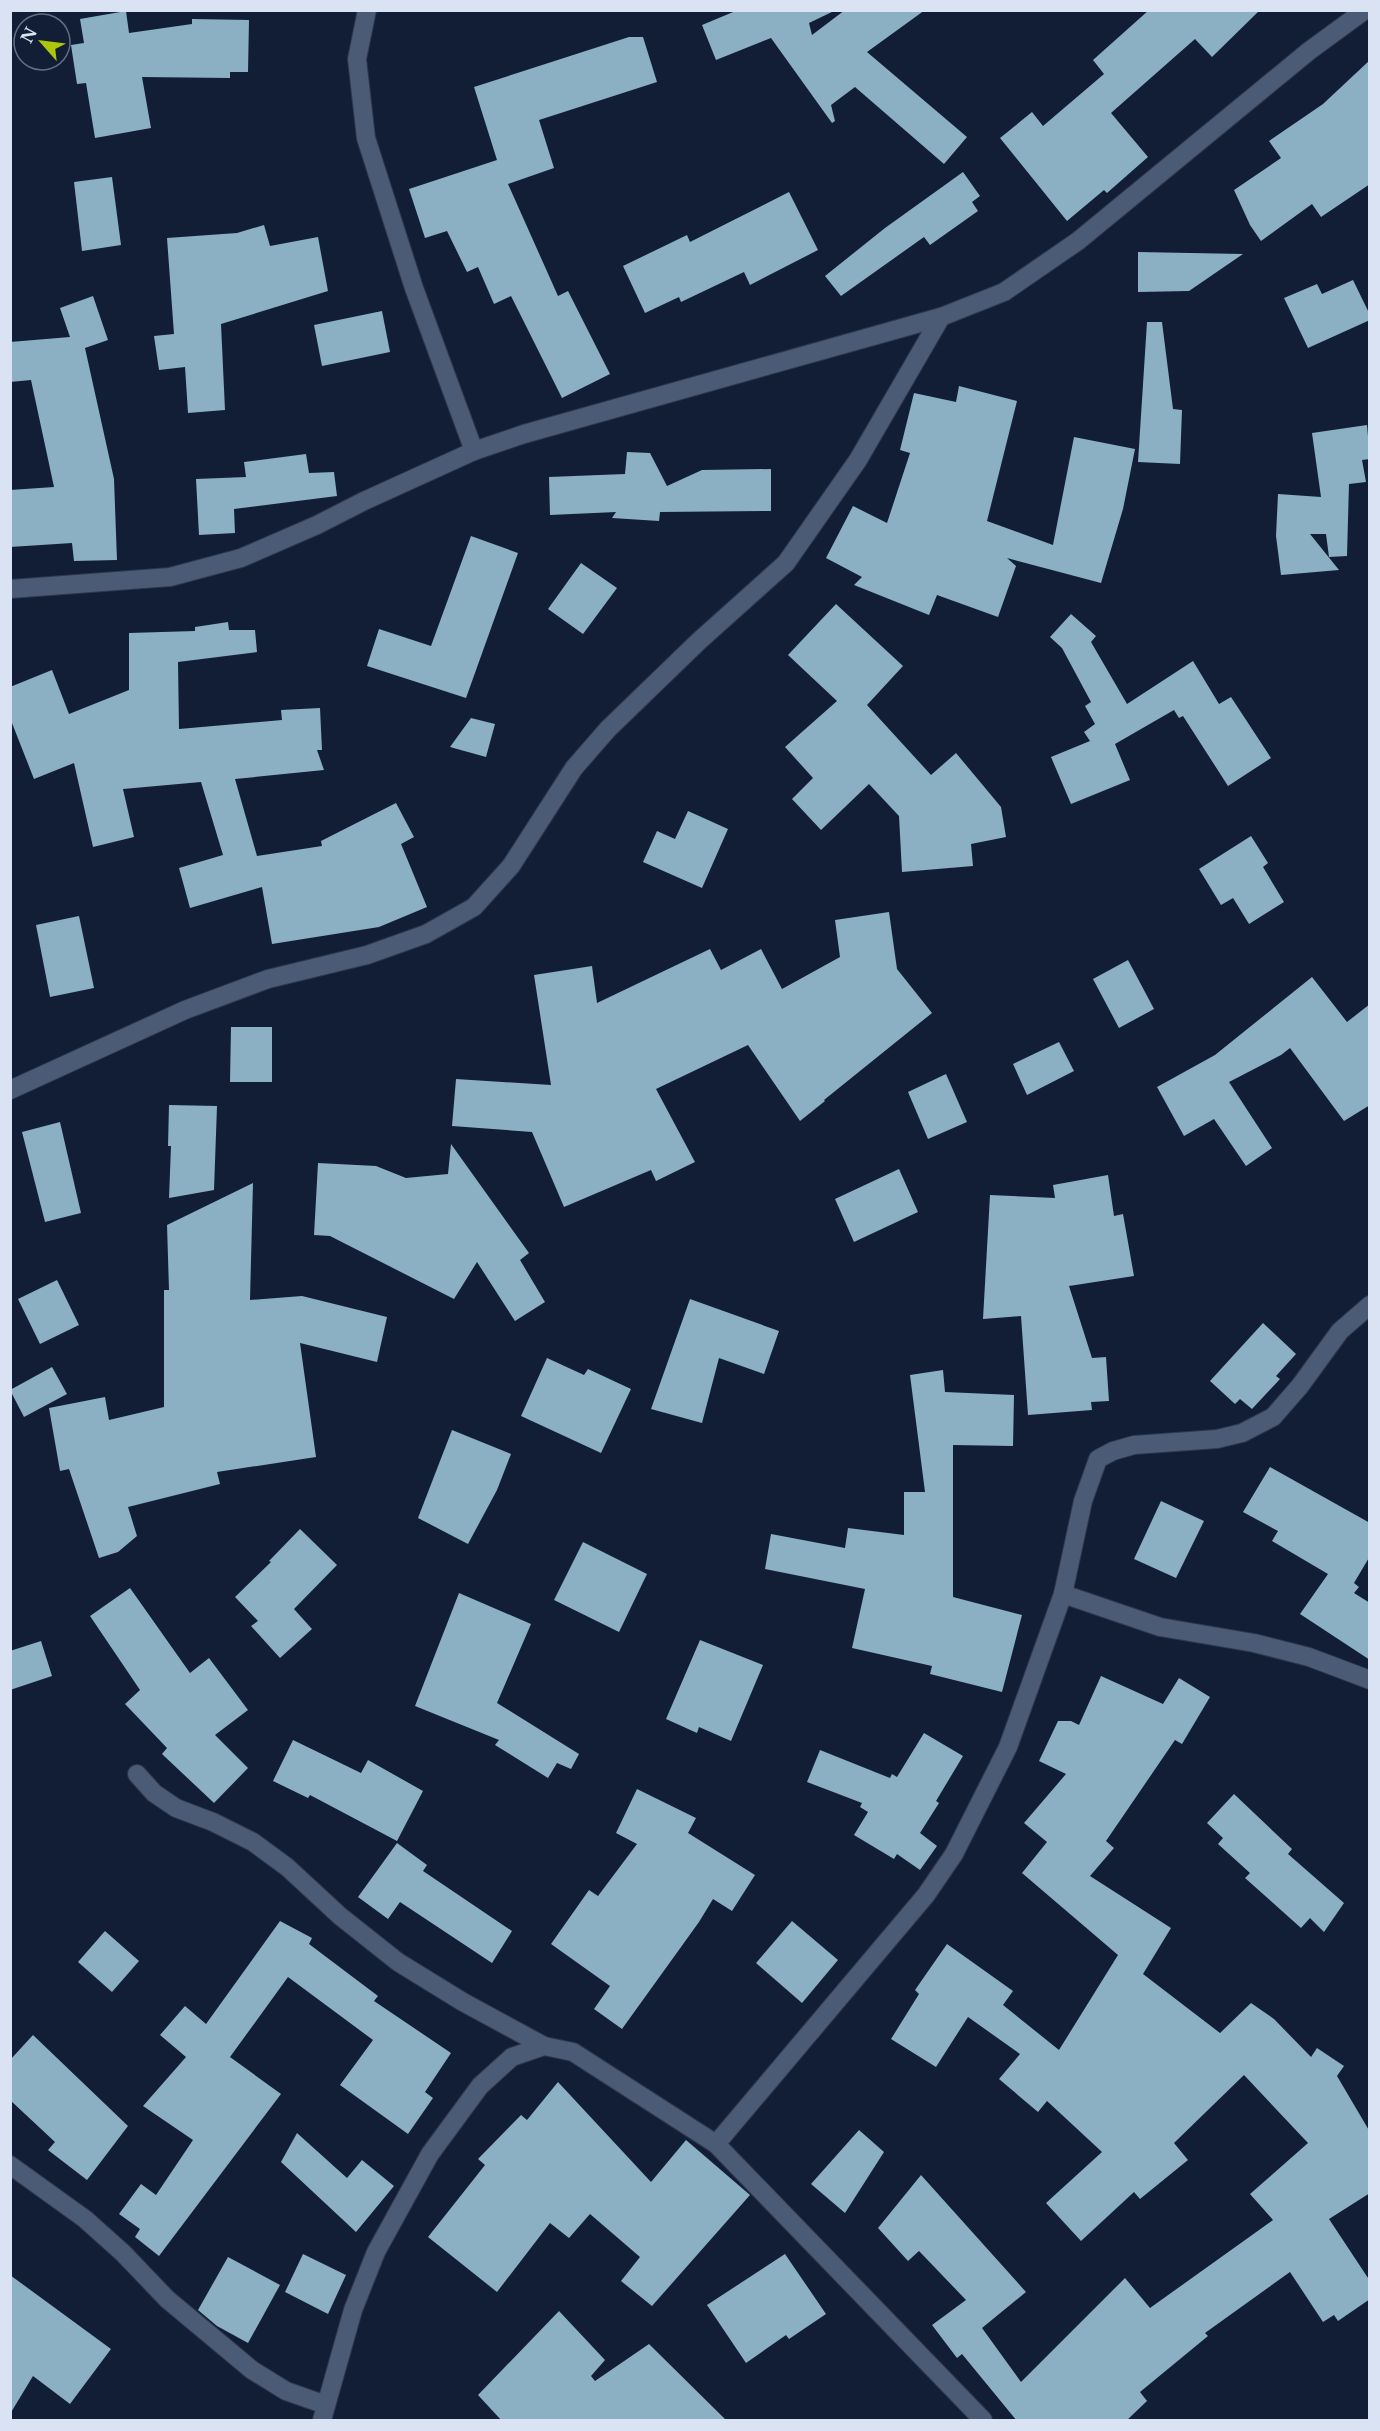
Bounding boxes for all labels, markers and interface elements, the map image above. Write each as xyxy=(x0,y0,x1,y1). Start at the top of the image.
north arrow xyxy=(12,12,72,72)
text: N xyxy=(16,24,41,46)

